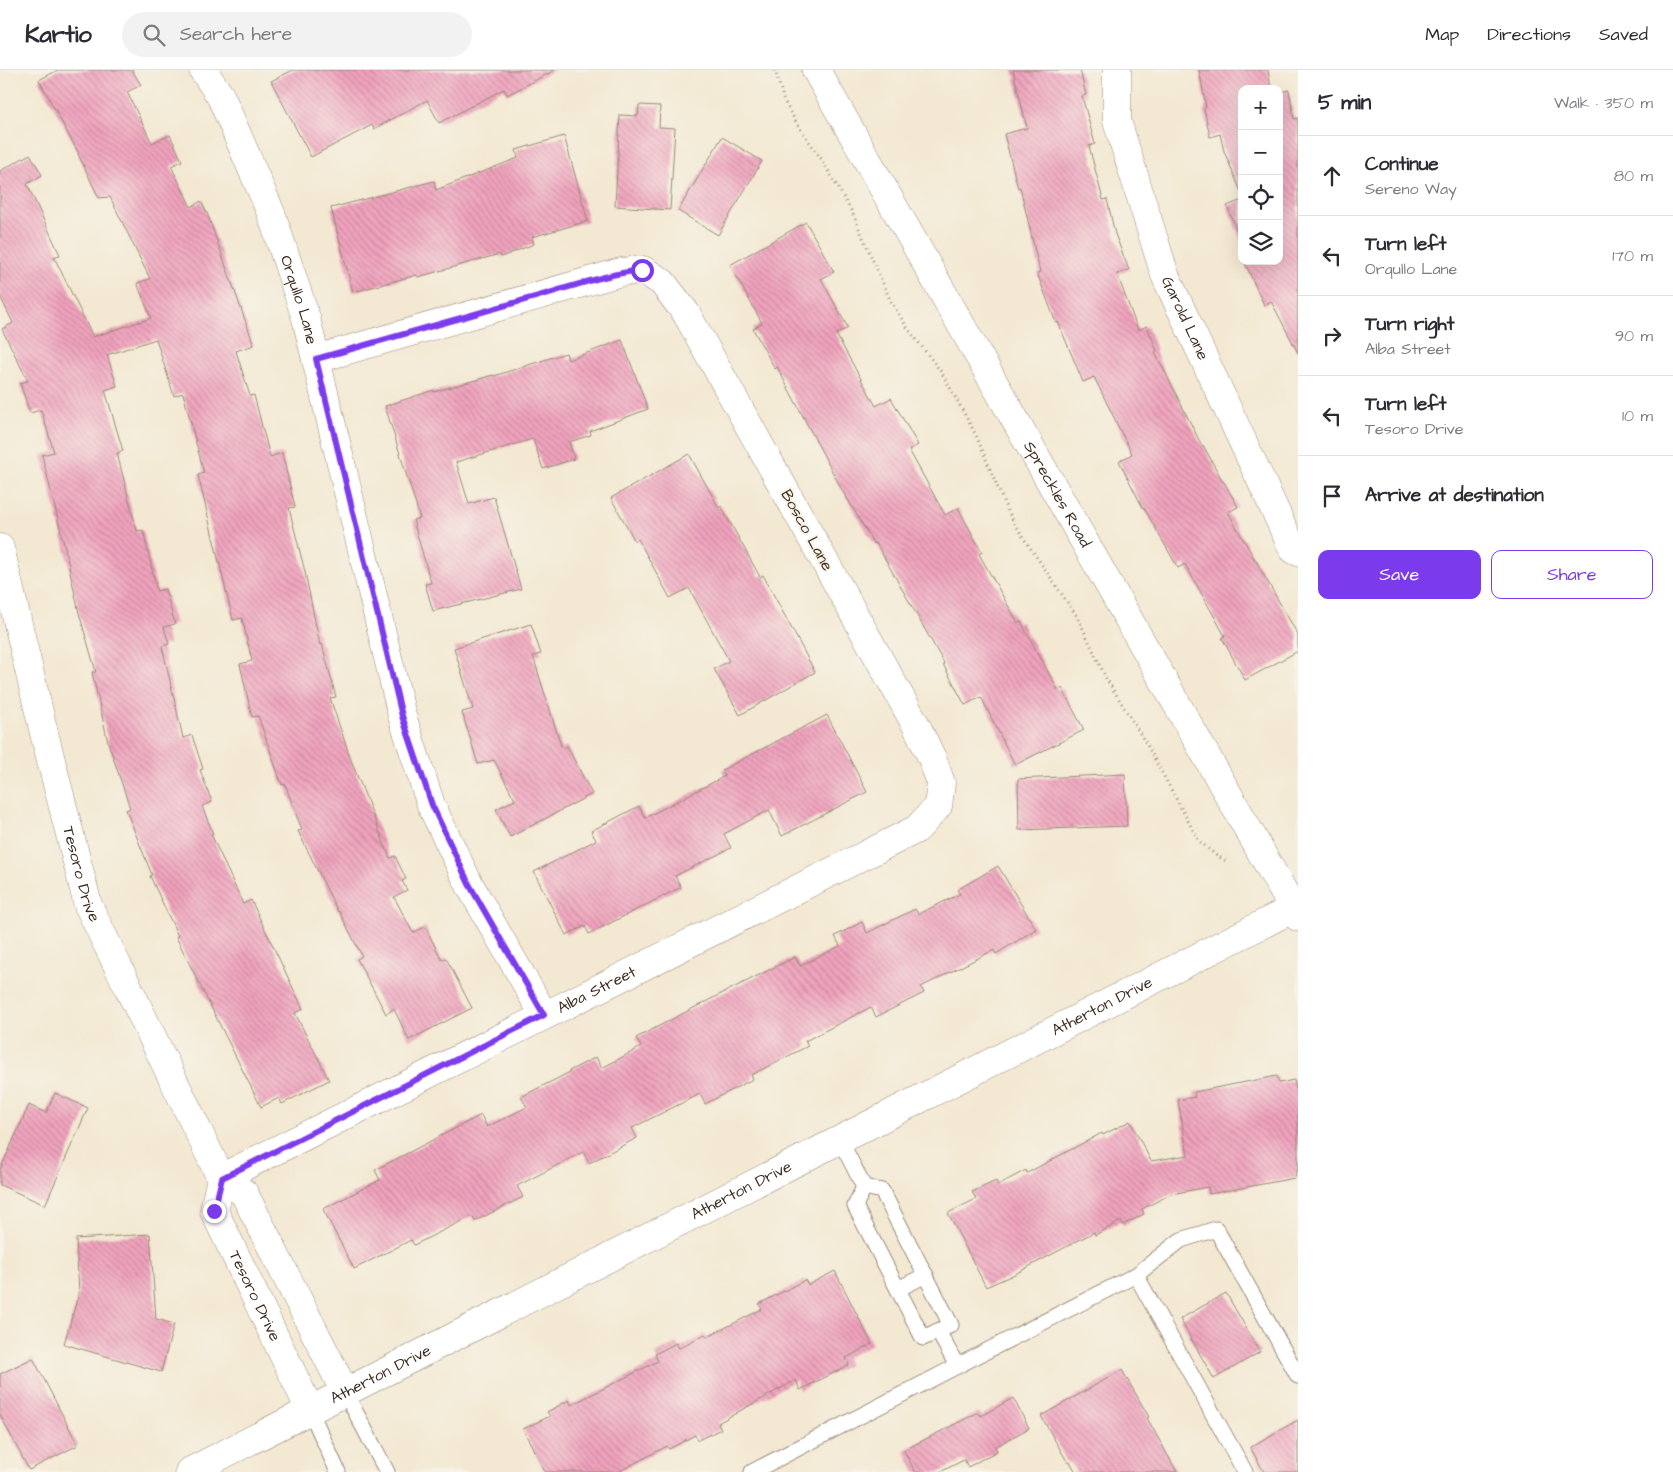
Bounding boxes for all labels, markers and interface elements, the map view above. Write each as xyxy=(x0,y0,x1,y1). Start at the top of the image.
search box xyxy=(122,12,472,57)
text: Kartio xyxy=(25,18,92,52)
icon: search xyxy=(140,21,168,49)
text: Search here xyxy=(180,21,292,48)
text: Map xyxy=(1425,22,1459,47)
text: Directions xyxy=(1487,22,1571,47)
text: Saved xyxy=(1599,22,1648,47)
map controls xyxy=(1238,85,1283,265)
button: + xyxy=(1238,85,1283,130)
text: 5 min xyxy=(1318,88,1371,117)
text: Walk · 350 m xyxy=(1554,92,1653,114)
button: − xyxy=(1238,130,1283,175)
text: Continue xyxy=(1365,151,1439,178)
icon: ahead xyxy=(1318,162,1346,190)
text: 80 m xyxy=(1614,165,1653,187)
button: locate xyxy=(1238,175,1283,220)
text: Sereno Way xyxy=(1365,178,1457,200)
button: layers xyxy=(1238,220,1283,265)
text: Turn left xyxy=(1365,231,1446,258)
icon: left xyxy=(1318,242,1346,270)
text: 170 m xyxy=(1612,245,1653,267)
street label: Orqullo Lane xyxy=(275,252,323,347)
text: Orqullo Lane xyxy=(1365,258,1457,280)
route start xyxy=(631,259,654,282)
street label: Garold Lane xyxy=(1156,273,1214,364)
text: Turn right xyxy=(1365,311,1454,338)
icon: right xyxy=(1318,322,1346,350)
text: 90 m xyxy=(1615,325,1653,347)
text: Alba Street xyxy=(1365,338,1451,360)
text: Turn left xyxy=(1365,391,1446,418)
icon: left xyxy=(1318,402,1346,430)
text: 10 m xyxy=(1622,405,1653,427)
text: Tesoro Drive xyxy=(1365,418,1463,440)
street label: Spreckles Road xyxy=(1018,437,1096,551)
icon: arrive xyxy=(1318,482,1346,510)
text: Arrive at destination xyxy=(1365,482,1544,509)
street label: Bosco Lane xyxy=(776,485,839,575)
button: Save xyxy=(1318,550,1481,599)
button: Share xyxy=(1491,550,1653,599)
street label: Tesoro Drive xyxy=(57,824,106,926)
street label: Alba Street xyxy=(553,960,640,1019)
street label: Atherton Drive xyxy=(1048,971,1157,1041)
street label: Atherton Drive xyxy=(687,1155,796,1225)
route end xyxy=(203,1200,226,1223)
street label: Tesoro Drive xyxy=(224,1247,286,1345)
street label: Atherton Drive xyxy=(326,1339,435,1409)

